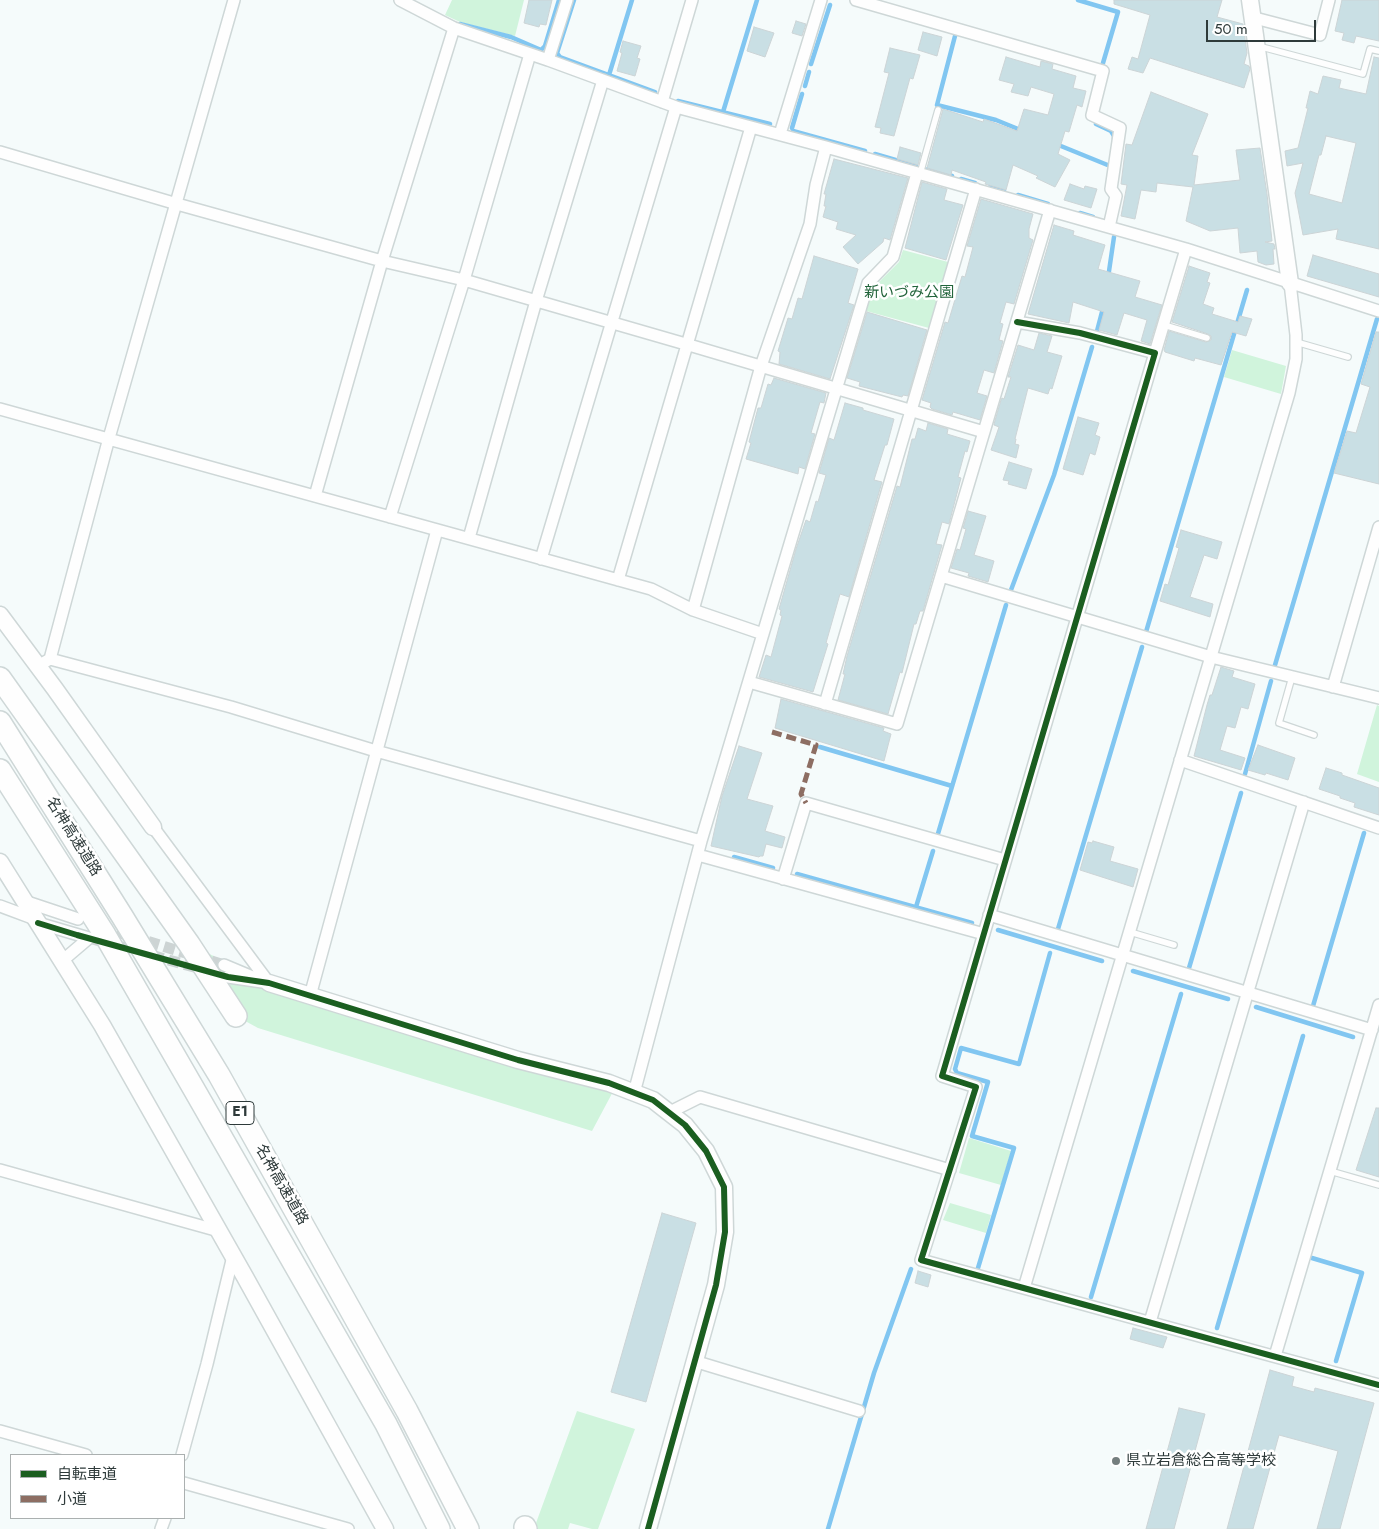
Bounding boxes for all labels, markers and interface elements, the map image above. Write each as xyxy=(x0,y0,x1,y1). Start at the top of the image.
scale bar xyxy=(1209,10,1319,42)
text: 50 m xyxy=(1214,18,1248,40)
park label: 新いづみ公園 xyxy=(864,284,954,302)
street label: 名神高速道路 xyxy=(42,794,104,880)
road number: E1 xyxy=(226,1102,254,1124)
street label: 名神高速道路 xyxy=(251,1142,311,1228)
place label: 県立岩倉総合高等学校 xyxy=(1126,1452,1276,1470)
legend xyxy=(10,1454,185,1519)
marker: 県立岩倉総合高等学校 xyxy=(1110,1455,1122,1467)
text: 自転車道 xyxy=(57,1463,117,1485)
text: 小道 xyxy=(57,1488,87,1510)

